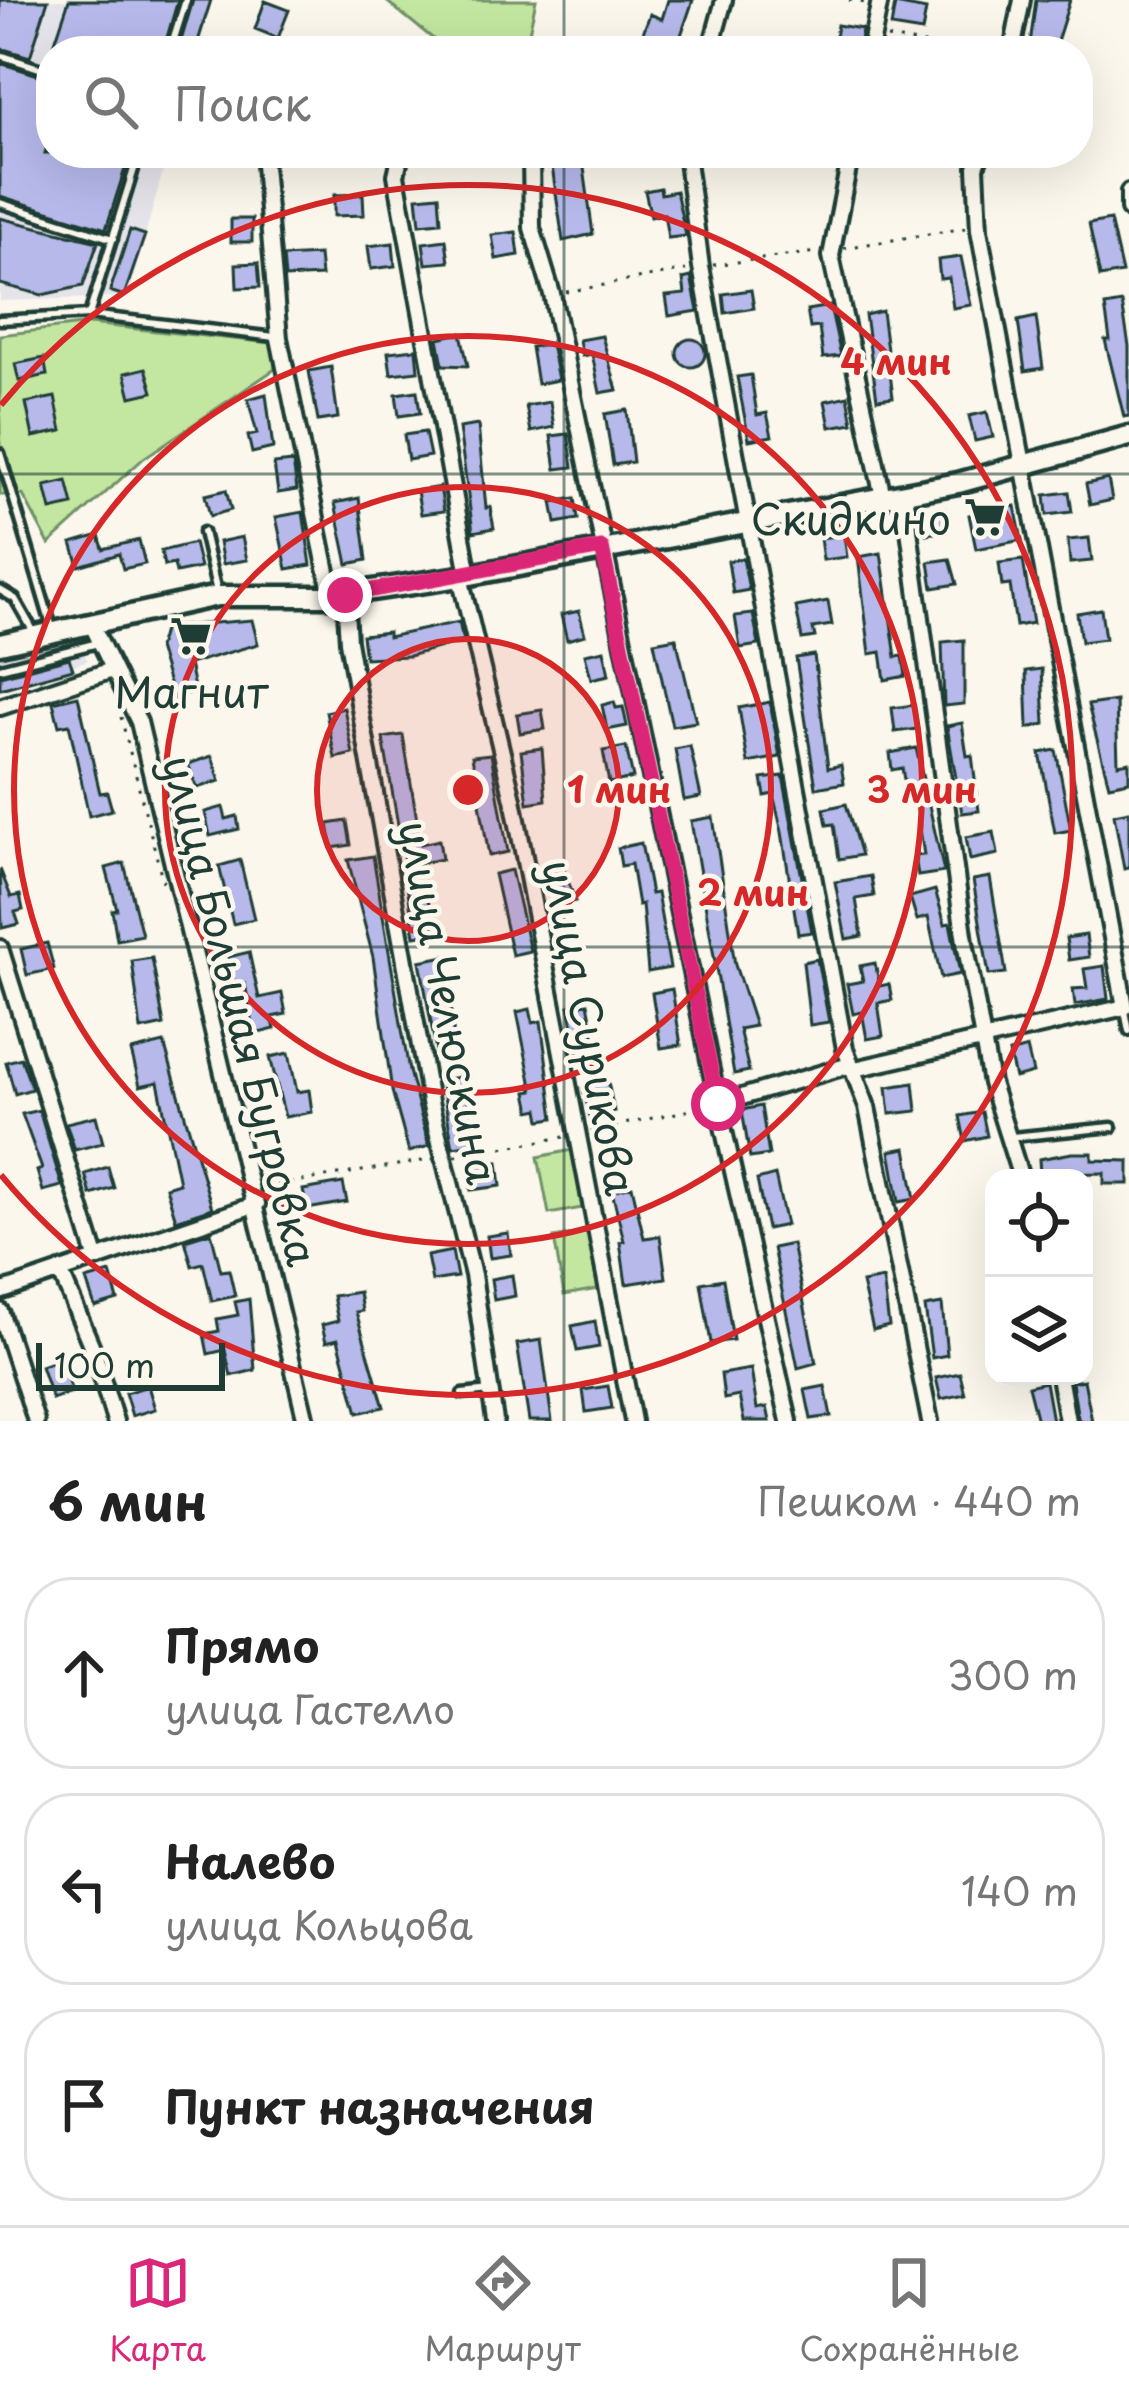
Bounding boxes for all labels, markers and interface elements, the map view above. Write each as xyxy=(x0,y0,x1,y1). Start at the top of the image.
search box xyxy=(36,36,1093,168)
text: Поиск xyxy=(174,68,311,136)
icon: search xyxy=(78,69,144,135)
text: 4 мин xyxy=(840,333,952,387)
place label: Скидкино xyxy=(751,486,951,549)
supermarket icon: Скидкино xyxy=(962,494,1008,540)
route end xyxy=(318,568,372,622)
supermarket icon: Магнит xyxy=(168,613,214,659)
place label: Магнит xyxy=(114,659,269,722)
street label: улица Большая Бугровка xyxy=(148,748,336,1272)
text: 1 мин xyxy=(567,761,671,815)
text: 3 мин xyxy=(867,761,977,815)
centre of rings xyxy=(447,769,489,811)
street label: улица Челюскина xyxy=(384,815,516,1190)
street label: улица Сурикова xyxy=(528,854,654,1200)
text: 2 мин xyxy=(697,864,809,918)
route start xyxy=(691,1077,745,1131)
map controls xyxy=(985,1169,1093,1385)
button: locate xyxy=(985,1169,1093,1277)
button: layers xyxy=(985,1277,1093,1385)
scale bar xyxy=(36,1337,225,1390)
text: 100 m xyxy=(54,1339,155,1389)
text: 6 мин xyxy=(48,1461,207,1538)
text: Пешком · 440 m xyxy=(757,1470,1081,1529)
text: Прямо xyxy=(165,1610,319,1678)
icon: ahead xyxy=(51,1640,117,1706)
text: 300 m xyxy=(947,1644,1078,1703)
text: улица Гастелло xyxy=(165,1678,455,1737)
text: Налево xyxy=(165,1826,335,1894)
icon: left xyxy=(51,1856,117,1922)
text: 140 m xyxy=(961,1860,1078,1919)
text: улица Кольцова xyxy=(165,1894,473,1953)
text: Пункт назначения xyxy=(165,2071,595,2139)
icon: arrive xyxy=(51,2072,117,2138)
tab: Карта xyxy=(109,2250,206,2372)
tab: Маршрут xyxy=(425,2250,581,2372)
tab: Сохранённые xyxy=(799,2250,1020,2372)

